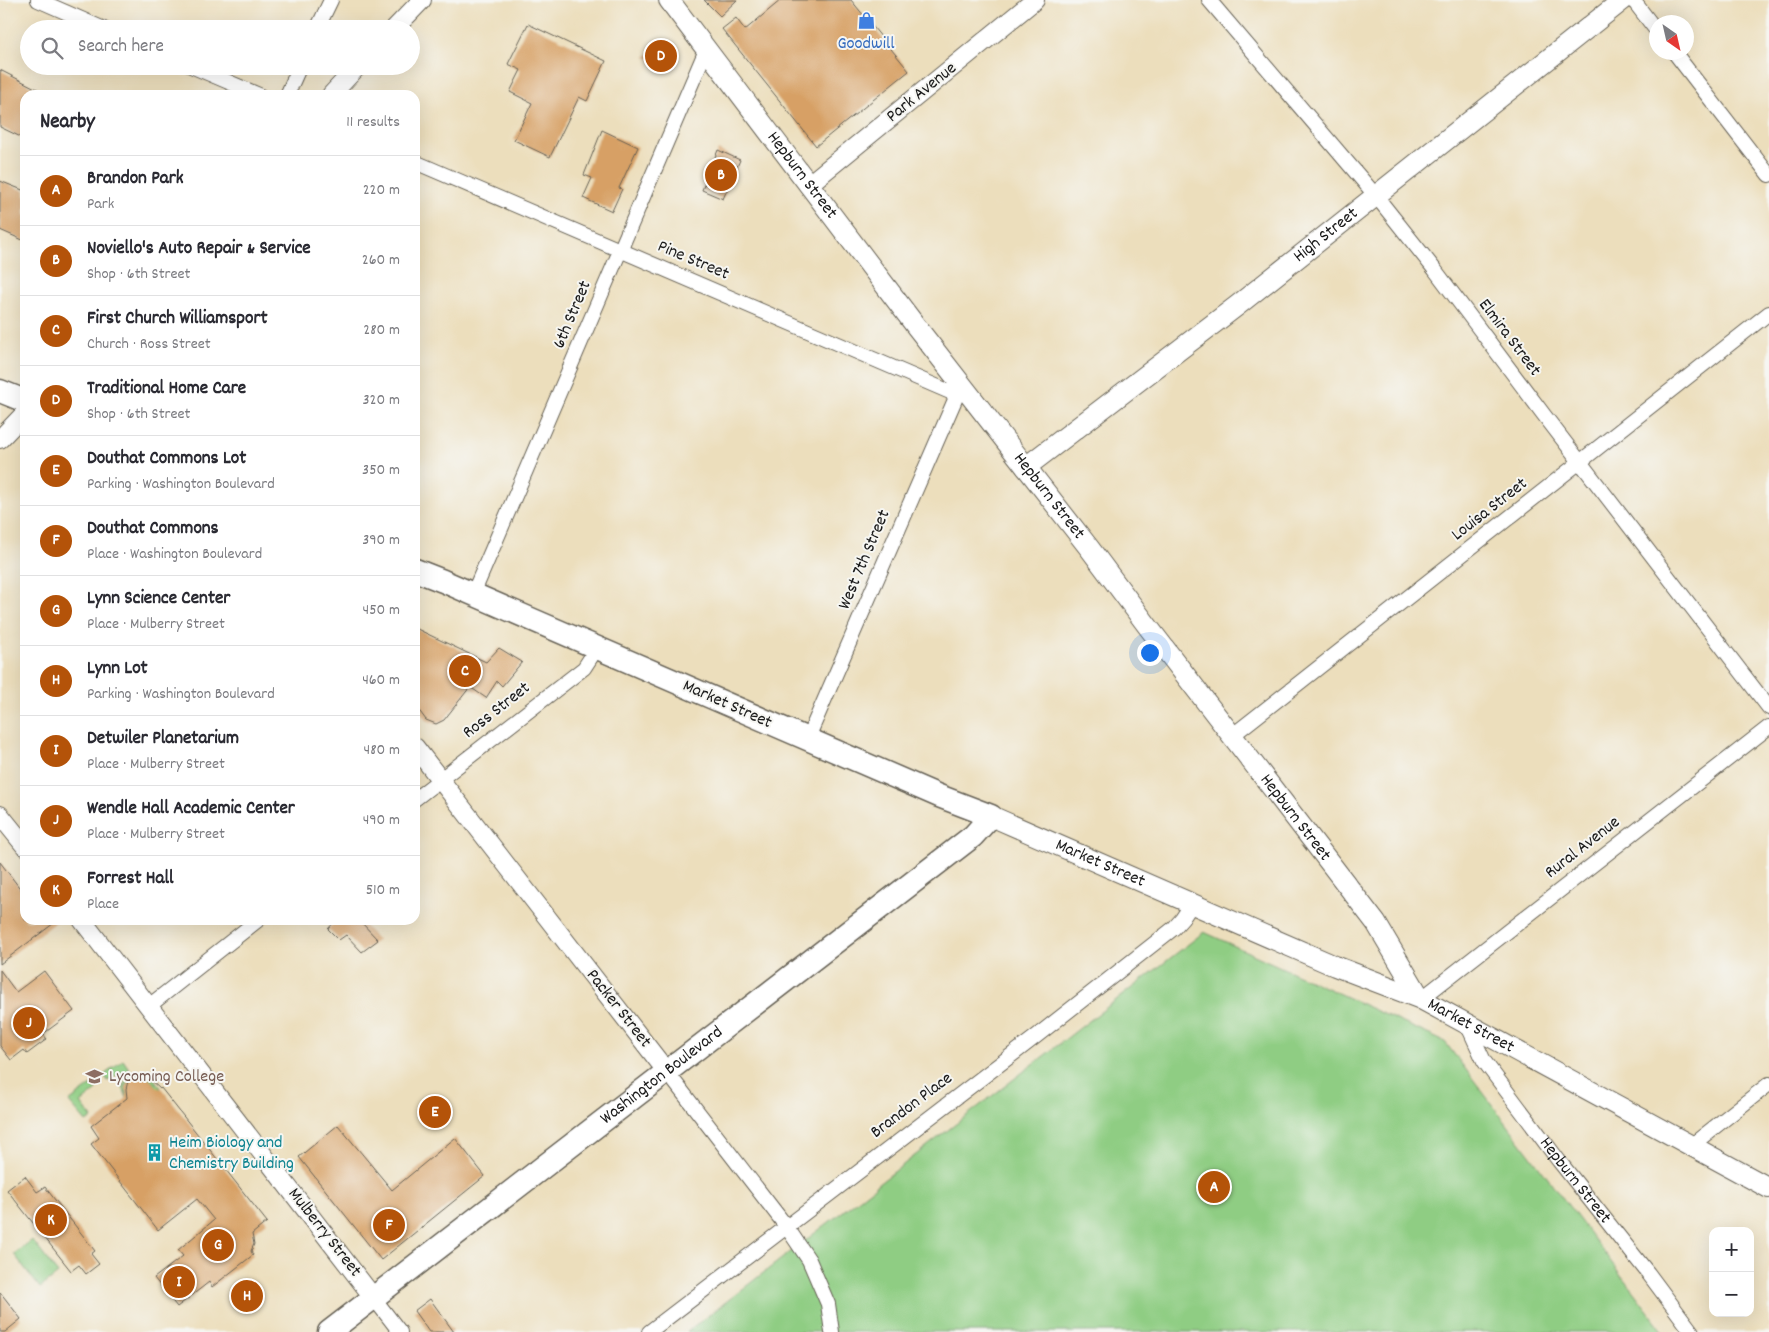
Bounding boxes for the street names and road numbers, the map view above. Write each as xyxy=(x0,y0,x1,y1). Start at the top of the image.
street label: Park Avenue xyxy=(881,57,963,129)
street label: Hepburn Street xyxy=(760,126,843,225)
street label: High Street xyxy=(1288,202,1364,269)
street label: Pine Street xyxy=(653,235,733,287)
street label: 6th Street xyxy=(548,277,599,353)
street label: Elmira Street xyxy=(1472,294,1547,382)
street label: Hepburn Street xyxy=(1007,448,1091,545)
street label: Louisa Street xyxy=(1447,472,1534,548)
street label: West 7th Street xyxy=(833,506,897,614)
street label: Market Street xyxy=(678,674,776,736)
street label: Ross Street xyxy=(458,676,536,745)
street label: Hepburn Street xyxy=(1254,769,1337,867)
street label: Rural Avenue xyxy=(1540,811,1626,885)
street label: Market Street xyxy=(1051,833,1149,894)
street label: Packer Street xyxy=(579,964,657,1054)
street label: Market Street xyxy=(1423,992,1519,1060)
street label: Washington Boulevard xyxy=(595,1020,728,1131)
street label: Brandon Place xyxy=(866,1067,958,1145)
street label: Hepburn Street xyxy=(1533,1132,1617,1230)
street label: Mulberry Street xyxy=(281,1183,367,1283)

